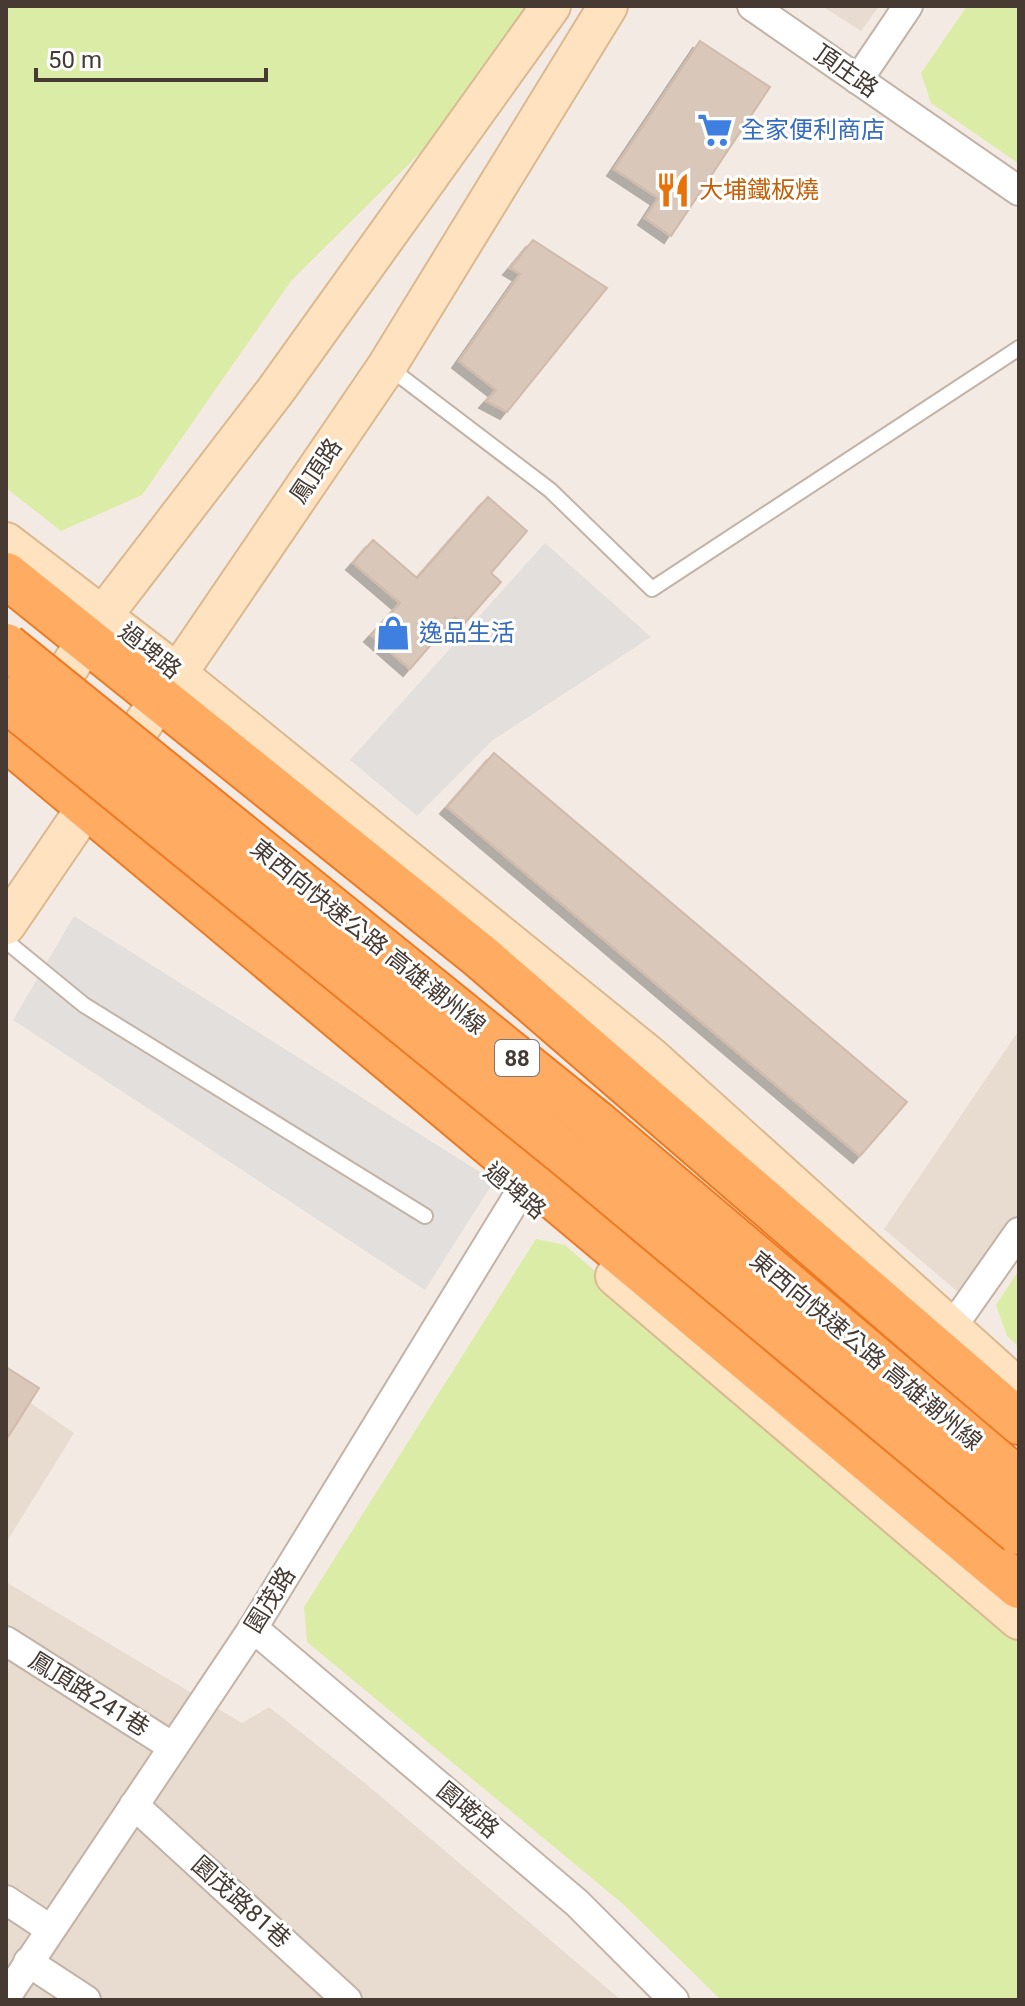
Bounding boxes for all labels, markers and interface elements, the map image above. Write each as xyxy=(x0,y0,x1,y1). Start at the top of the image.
scale bar xyxy=(36,32,266,82)
street label: 頂庄路 xyxy=(808,39,884,103)
text: 50 m xyxy=(48,46,102,74)
supermarket icon: 全家便利商店 xyxy=(696,111,734,149)
place label: 全家便利商店 xyxy=(741,116,885,144)
restaurant icon: 大埔鐵板燒 xyxy=(654,171,692,209)
place label: 大埔鐵板燒 xyxy=(699,176,819,204)
street label: 鳳頂路 xyxy=(284,433,348,509)
shop icon: 逸品生活 xyxy=(374,614,412,652)
street label: 過埤路 xyxy=(113,617,187,685)
place label: 逸品生活 xyxy=(419,619,515,647)
street label: 東西向快速公路 高雄潮州線 xyxy=(245,834,491,1040)
road number: 88 xyxy=(495,1040,539,1076)
street label: 過埤路 xyxy=(478,1157,552,1225)
street label: 東西向快速公路 高雄潮州線 xyxy=(744,1246,988,1456)
street label: 園茂路 xyxy=(239,1562,301,1638)
street label: 鳳頂路241巷 xyxy=(24,1646,154,1742)
street label: 園墘路 xyxy=(431,1776,505,1844)
street label: 園茂路81巷 xyxy=(186,1850,296,1954)

